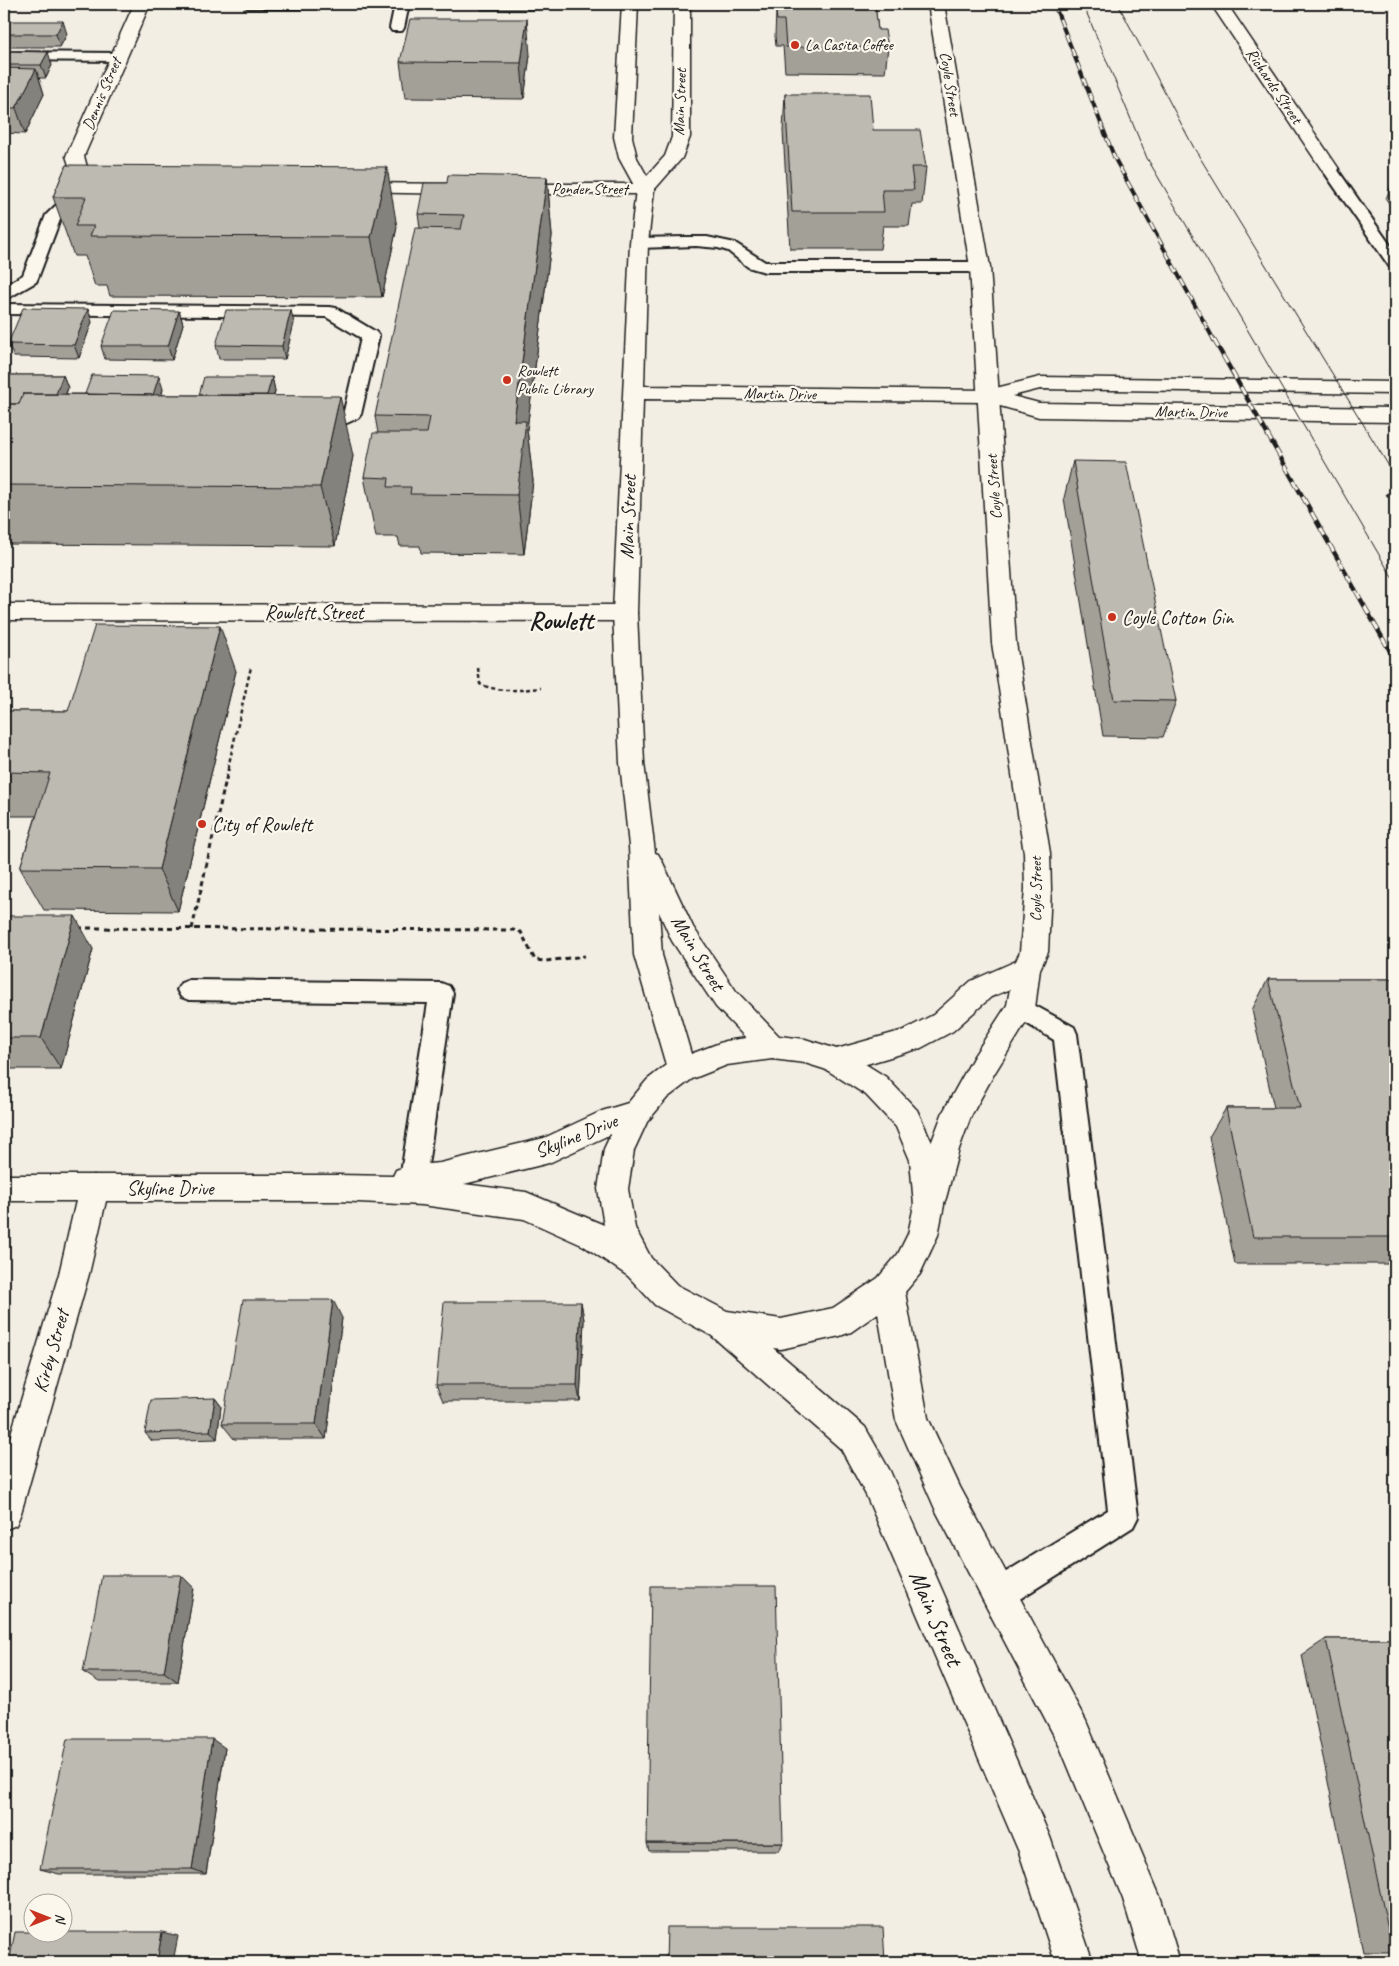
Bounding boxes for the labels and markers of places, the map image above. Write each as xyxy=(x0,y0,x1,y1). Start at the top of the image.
place label: La Casita Coffee xyxy=(805,35,895,55)
marker: La Casita Coffee xyxy=(789,39,801,51)
place label: Rowlett Public Library xyxy=(517,361,594,399)
marker: Rowlett Public Library xyxy=(501,374,513,386)
place label: Coyle Cotton Gin xyxy=(1122,605,1234,630)
marker: Coyle Cotton Gin xyxy=(1106,611,1118,623)
place label: City of Rowlett xyxy=(212,812,315,837)
marker: City of Rowlett xyxy=(196,818,208,830)

